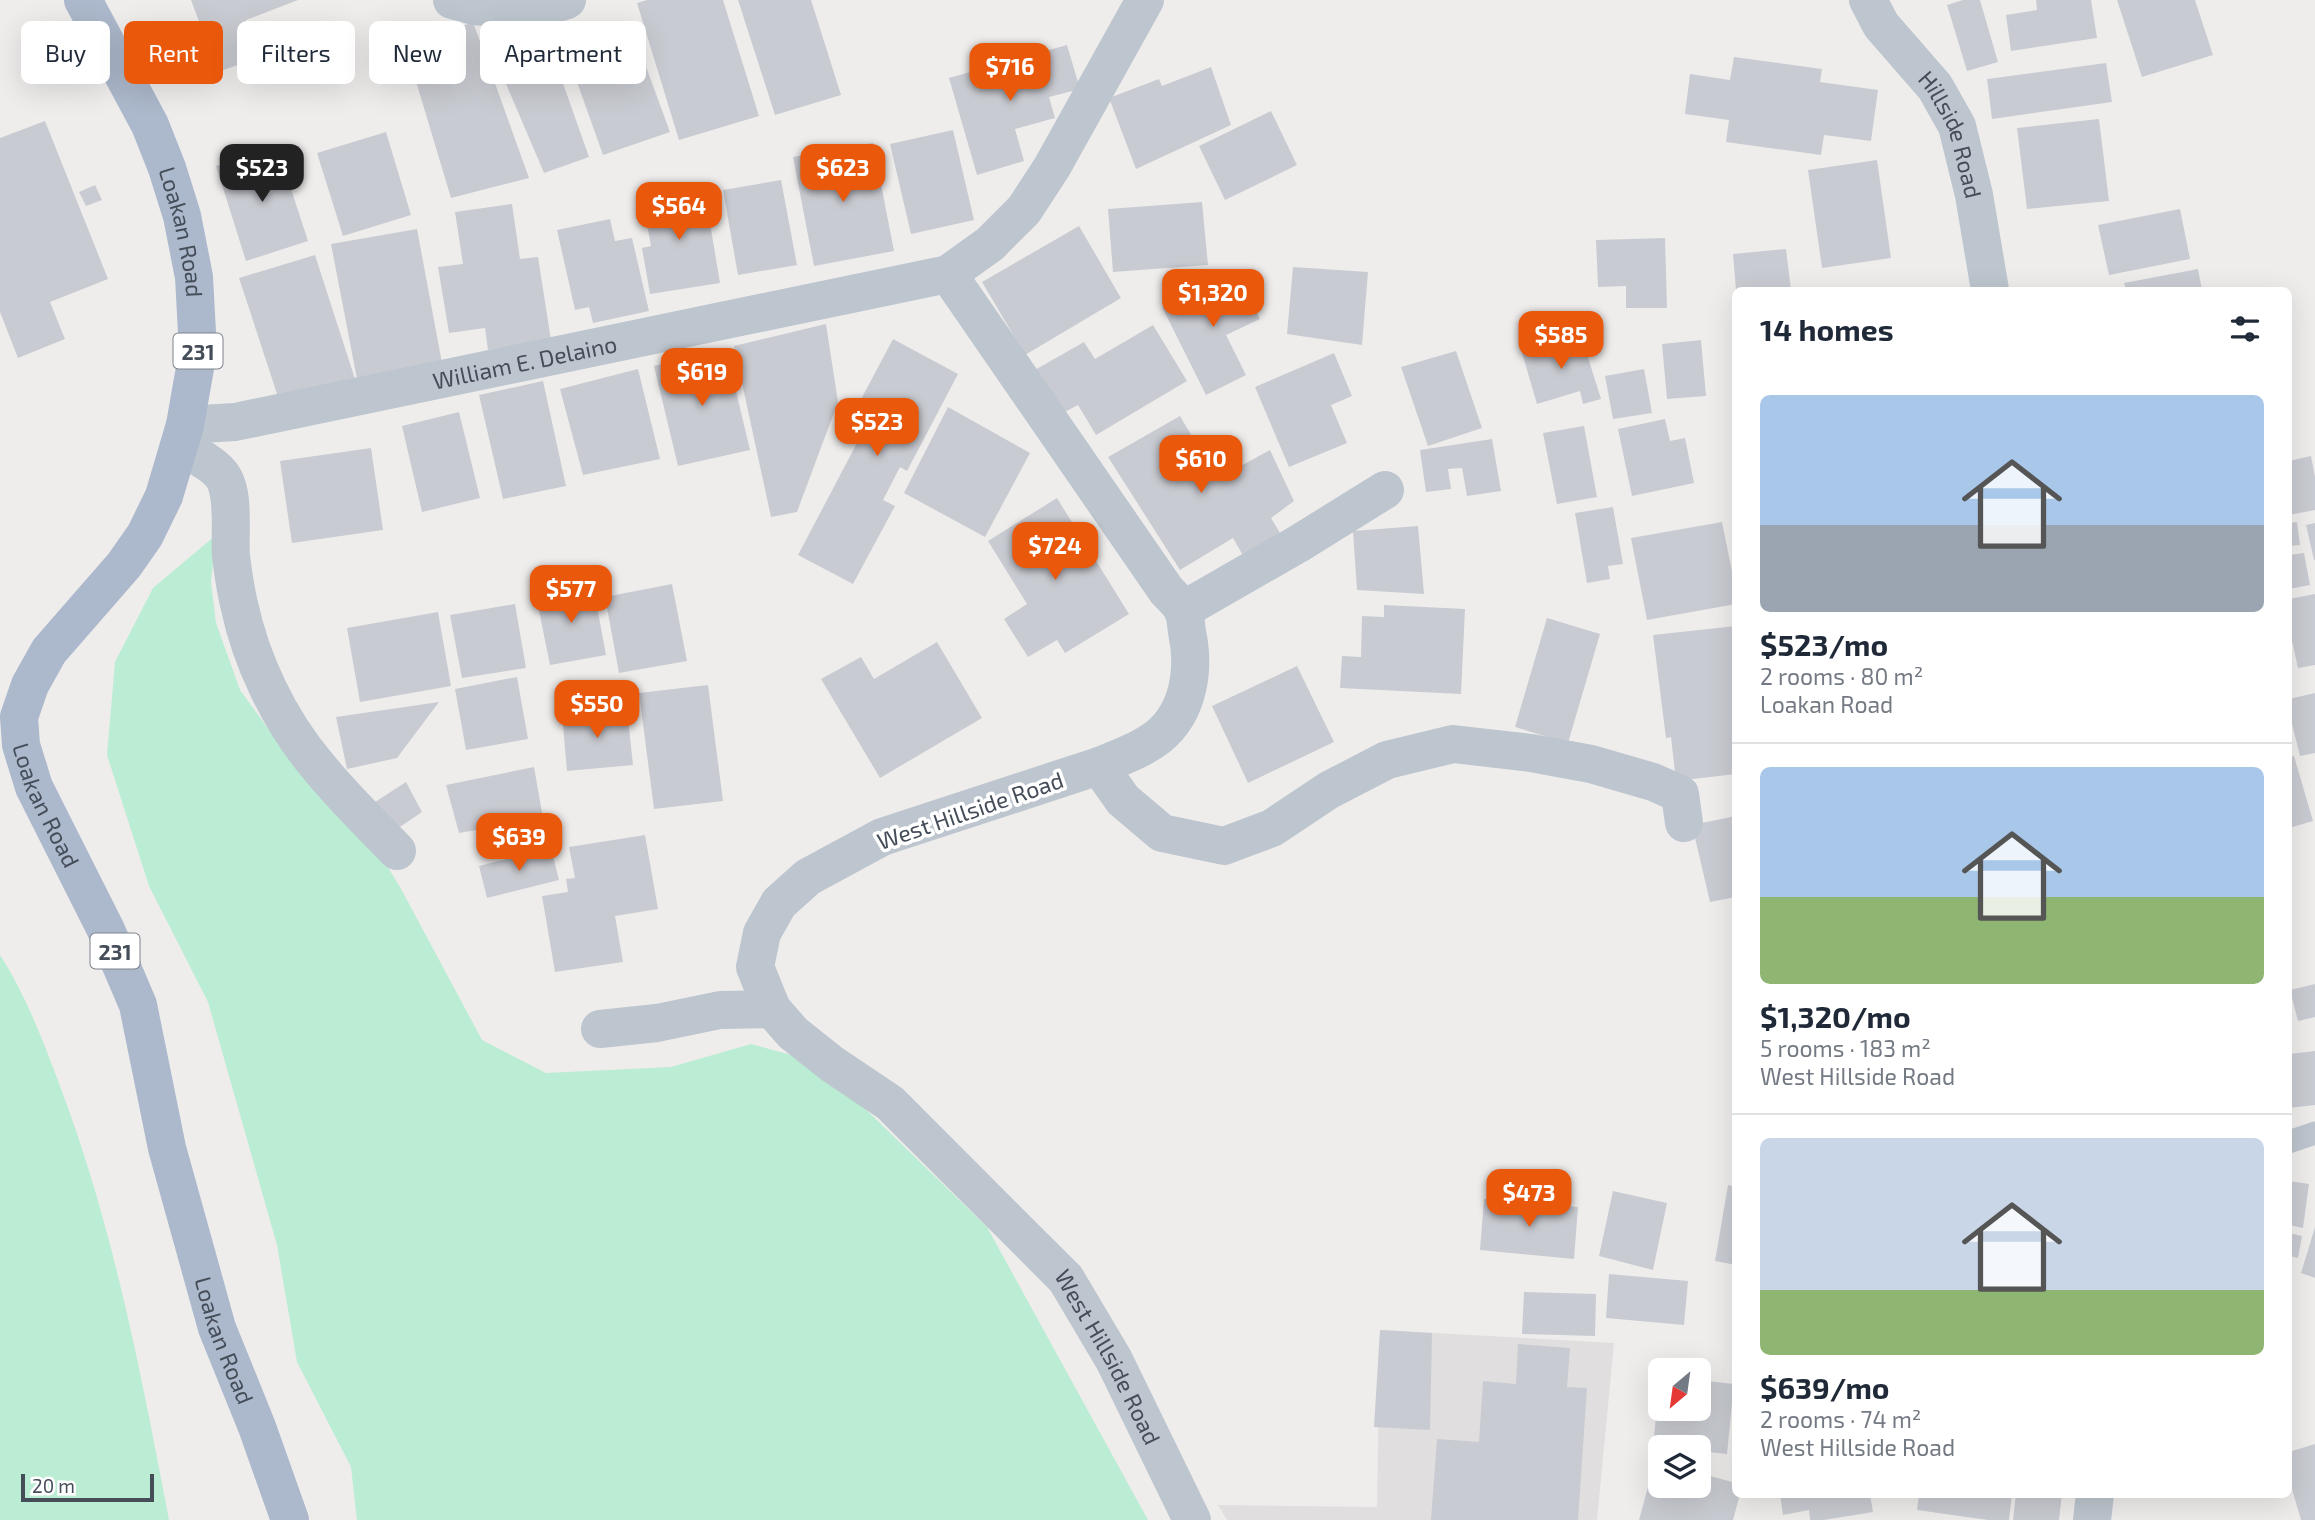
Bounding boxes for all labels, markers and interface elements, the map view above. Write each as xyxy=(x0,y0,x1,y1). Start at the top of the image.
chip: Buy xyxy=(21,21,110,84)
chip: Rent xyxy=(124,21,223,84)
chip: Filters xyxy=(237,21,355,84)
chip: New xyxy=(369,21,466,84)
chip: Apartment xyxy=(480,21,646,84)
pin: $716 xyxy=(969,43,1051,103)
text: $716 xyxy=(986,52,1035,80)
street label: Hillside Road xyxy=(1913,65,1988,201)
pin: $523 xyxy=(221,144,303,204)
pin: $623 xyxy=(802,144,884,204)
text: $523 xyxy=(236,153,288,181)
text: $623 xyxy=(816,153,870,181)
street label: Loakan Road xyxy=(153,163,209,298)
pin: $564 xyxy=(638,182,720,242)
text: $564 xyxy=(652,191,706,219)
pin: $1,320 xyxy=(1156,270,1270,329)
text: $1,320 xyxy=(1178,278,1248,306)
icon: filters xyxy=(2226,310,2264,348)
text: 14 homes xyxy=(1760,311,1894,347)
pin: $585 xyxy=(1520,312,1602,371)
text: $585 xyxy=(1534,320,1588,348)
street label: William E. Delaino xyxy=(430,329,619,395)
road number: 231 xyxy=(174,334,222,368)
pin: $619 xyxy=(661,348,743,408)
text: $619 xyxy=(677,357,727,385)
pin: $523 xyxy=(836,398,918,458)
text: $523 xyxy=(851,407,903,435)
pin: $610 xyxy=(1160,435,1242,495)
icon: home xyxy=(1949,441,2075,567)
text: $610 xyxy=(1175,444,1227,472)
pin: $724 xyxy=(1014,522,1096,582)
text: $724 xyxy=(1028,531,1082,559)
pin: $577 xyxy=(530,566,612,625)
text: $577 xyxy=(546,574,596,602)
text: $523/mo xyxy=(1760,626,1888,662)
text: 2 rooms · 80 m² xyxy=(1760,662,1923,690)
pin: $550 xyxy=(556,680,638,740)
text: $550 xyxy=(570,689,624,717)
text: Loakan Road xyxy=(1760,690,1893,718)
street label: Loakan Road xyxy=(7,739,86,872)
street label: West Hillside Road xyxy=(873,765,1067,855)
icon: home xyxy=(1949,813,2075,939)
pin: $639 xyxy=(478,814,560,873)
text: $639 xyxy=(492,822,546,850)
road number: 231 xyxy=(90,934,140,968)
text: $1,320/mo xyxy=(1760,998,1911,1034)
text: 5 rooms · 183 m² xyxy=(1760,1034,1931,1062)
text: West Hillside Road xyxy=(1760,1062,1955,1090)
pin: $473 xyxy=(1488,1170,1570,1229)
text: $473 xyxy=(1502,1178,1556,1206)
icon: home xyxy=(1949,1184,2075,1310)
street label: West Hillside Road xyxy=(1049,1264,1167,1449)
street label: Loakan Road xyxy=(189,1273,260,1408)
north arrow xyxy=(1648,1358,1712,1421)
map controls xyxy=(1648,1358,1711,1498)
text: $639/mo xyxy=(1760,1369,1890,1405)
text: 2 rooms · 74 m² xyxy=(1760,1405,1921,1433)
text: West Hillside Road xyxy=(1760,1433,1955,1461)
button: layers xyxy=(1648,1435,1711,1498)
scale bar xyxy=(21,1471,154,1503)
text: 20 m xyxy=(32,1474,75,1497)

